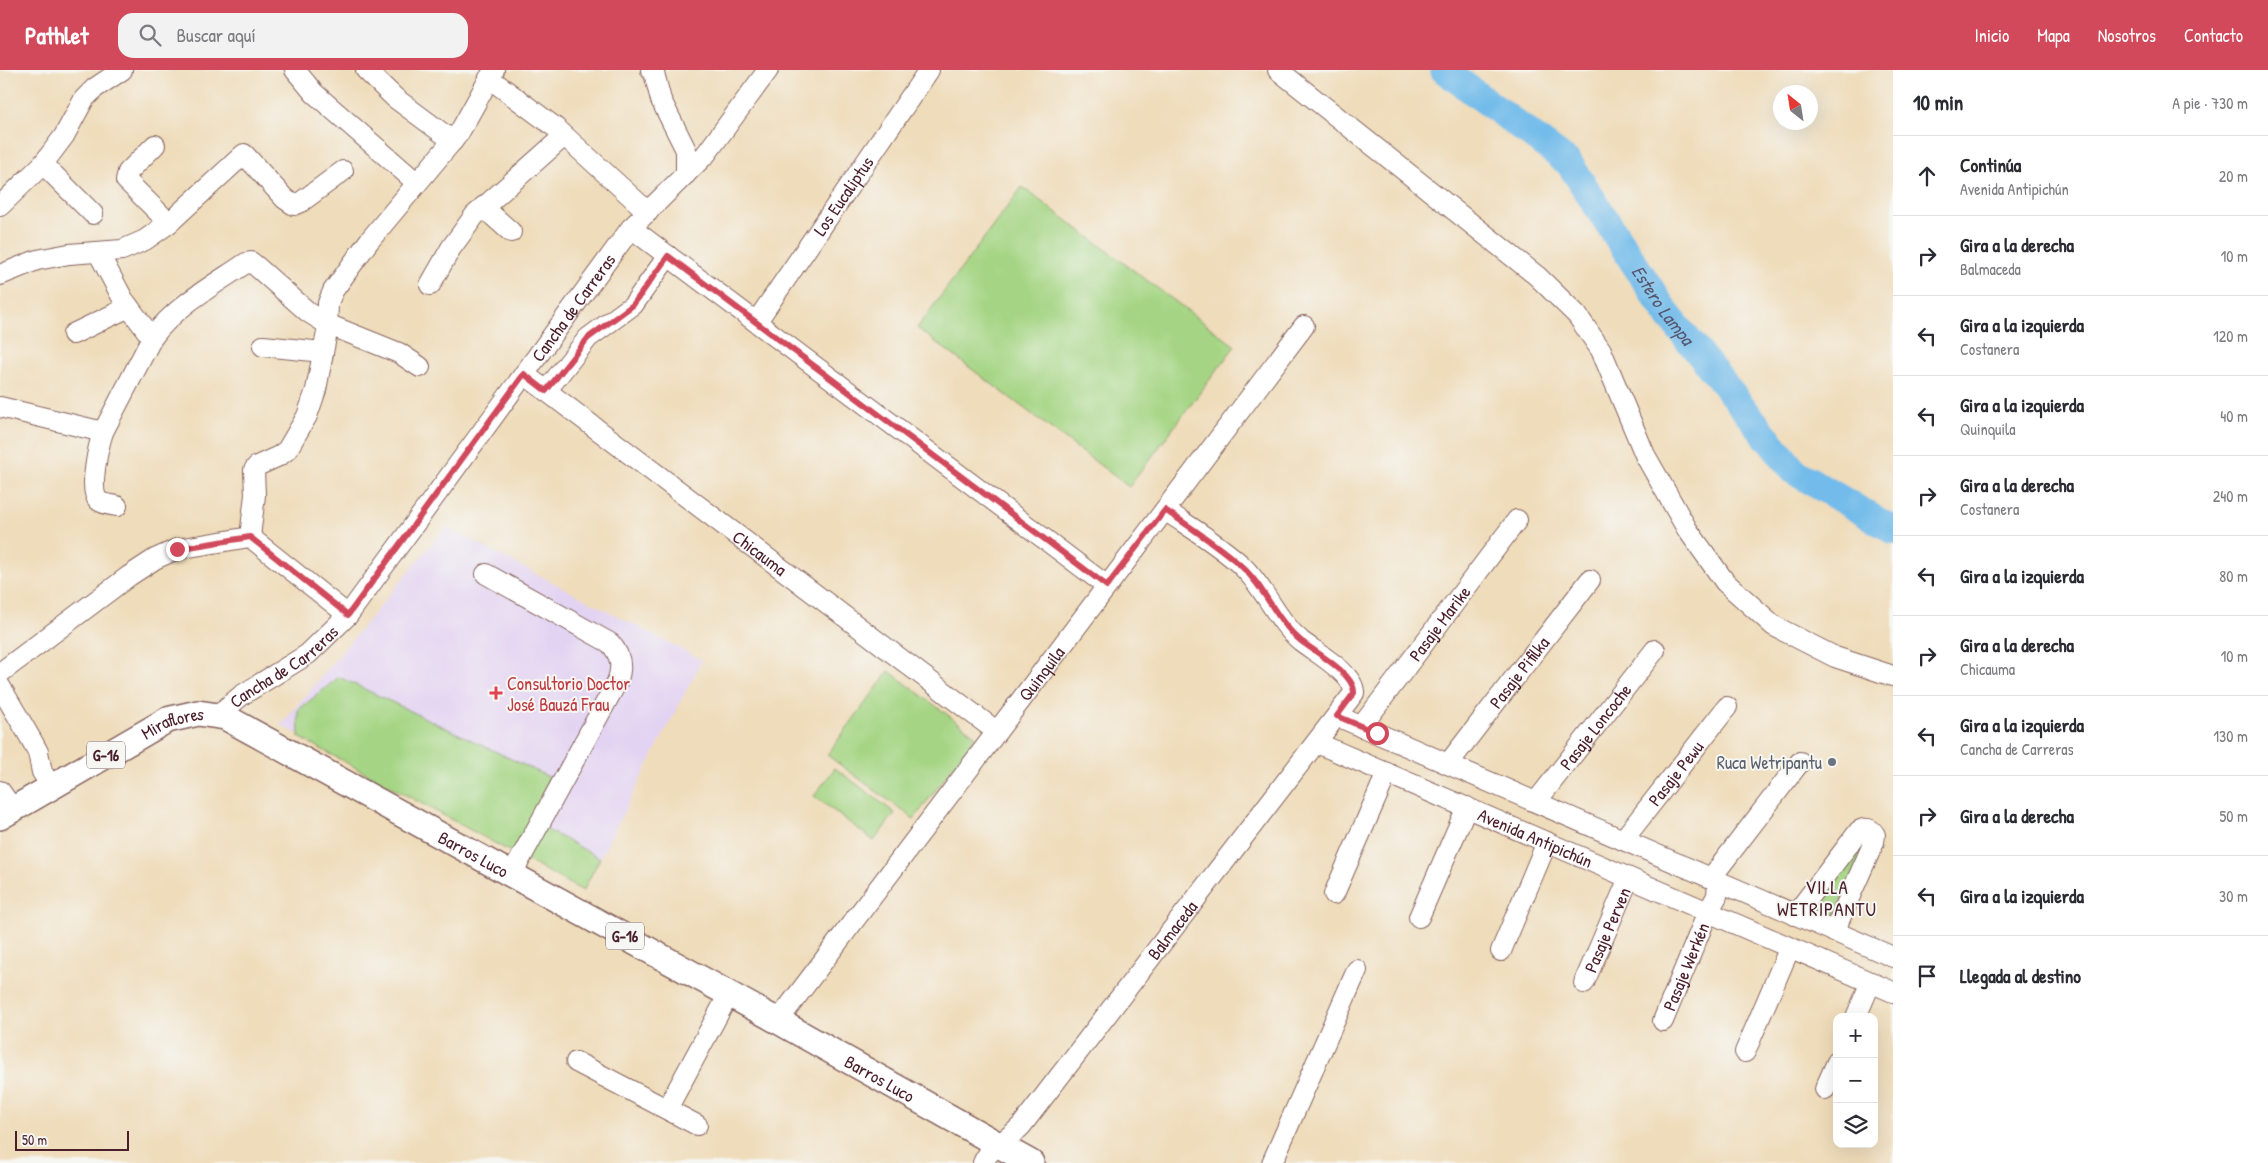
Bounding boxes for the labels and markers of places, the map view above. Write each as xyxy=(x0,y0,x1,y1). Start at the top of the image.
place label: Consultorio Doctor José Bauzá Frau xyxy=(507,671,630,717)
marker: Consultorio Doctor José Bauzá Frau xyxy=(489,686,503,700)
place label: Ruca Wetripantu xyxy=(1717,750,1822,775)
marker: Ruca Wetripantu xyxy=(1826,756,1838,768)

